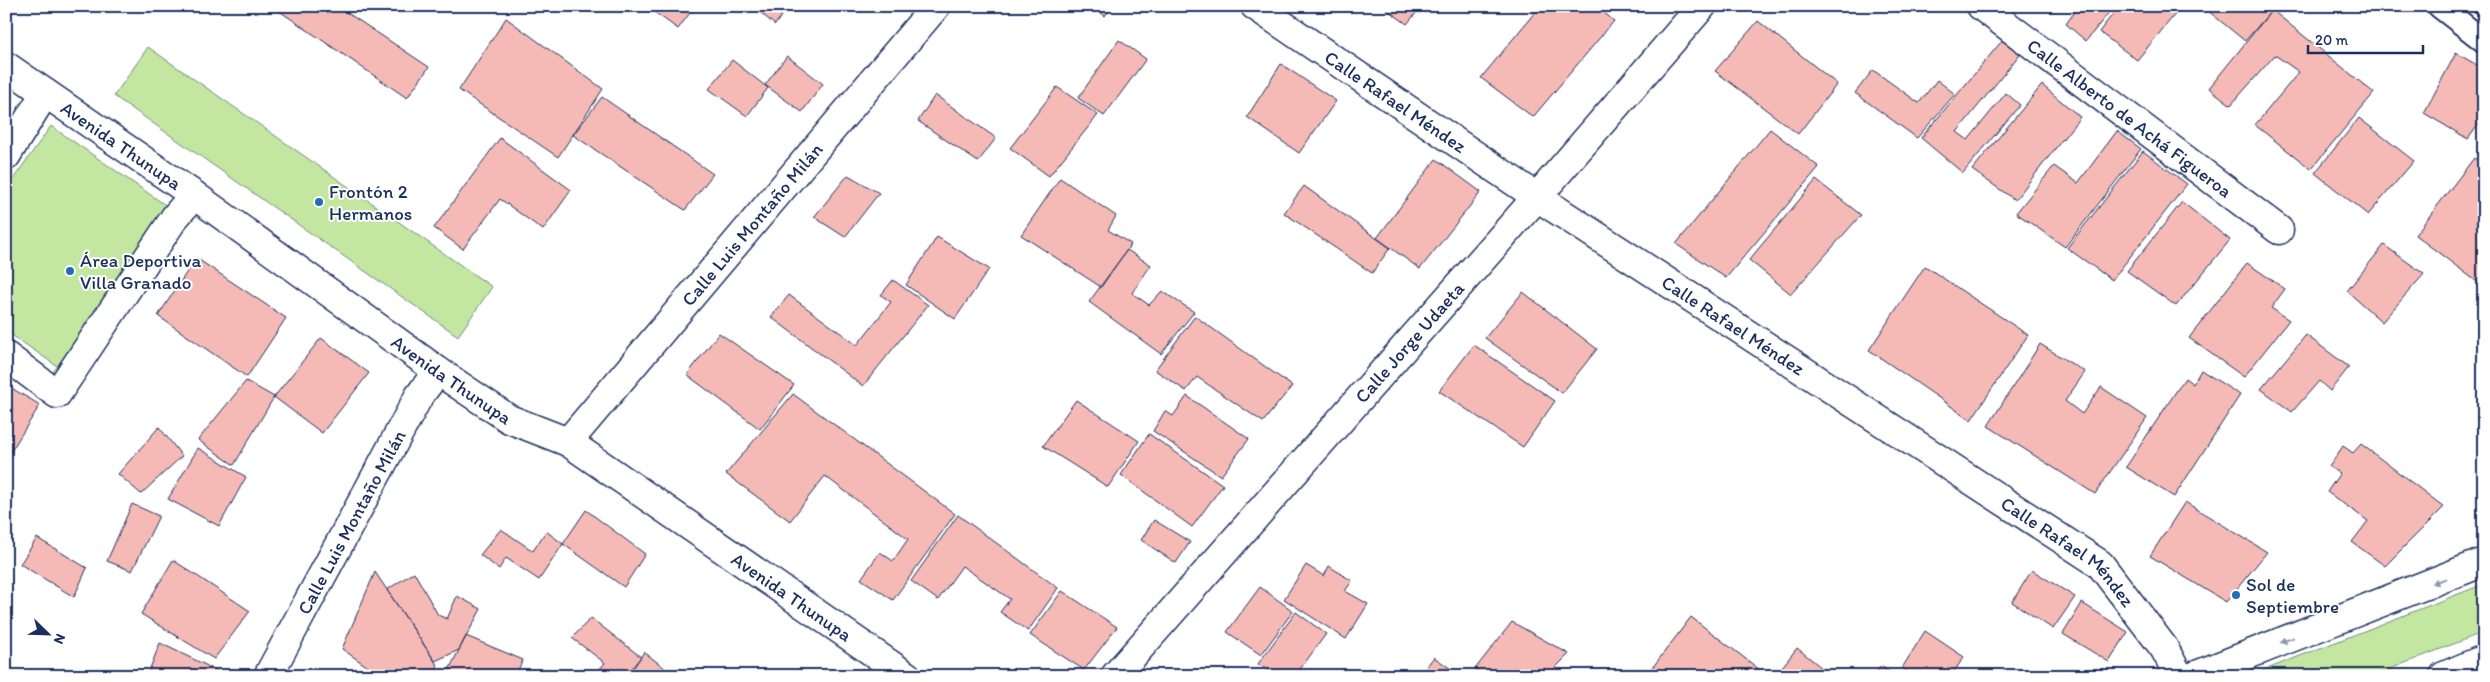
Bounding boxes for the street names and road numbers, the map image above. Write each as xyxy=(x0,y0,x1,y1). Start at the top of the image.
street label: Calle Alberto de Achá Figueroa xyxy=(2023,33,2237,202)
street label: Calle Rafael Méndez xyxy=(1321,45,1471,157)
street label: Avenida Thunupa xyxy=(57,96,186,195)
street label: Calle Luis Montaño Milán xyxy=(676,138,827,310)
street label: Calle Rafael Méndez xyxy=(1658,270,1809,380)
street label: Calle Jorge Udaeta xyxy=(1350,277,1469,407)
street label: Avenida Thunupa xyxy=(387,330,516,429)
street label: Calle Luis Montaño Milán xyxy=(292,426,410,618)
street label: Calle Rafael Méndez xyxy=(1997,491,2140,611)
street label: Avenida Thunupa xyxy=(727,547,857,646)

